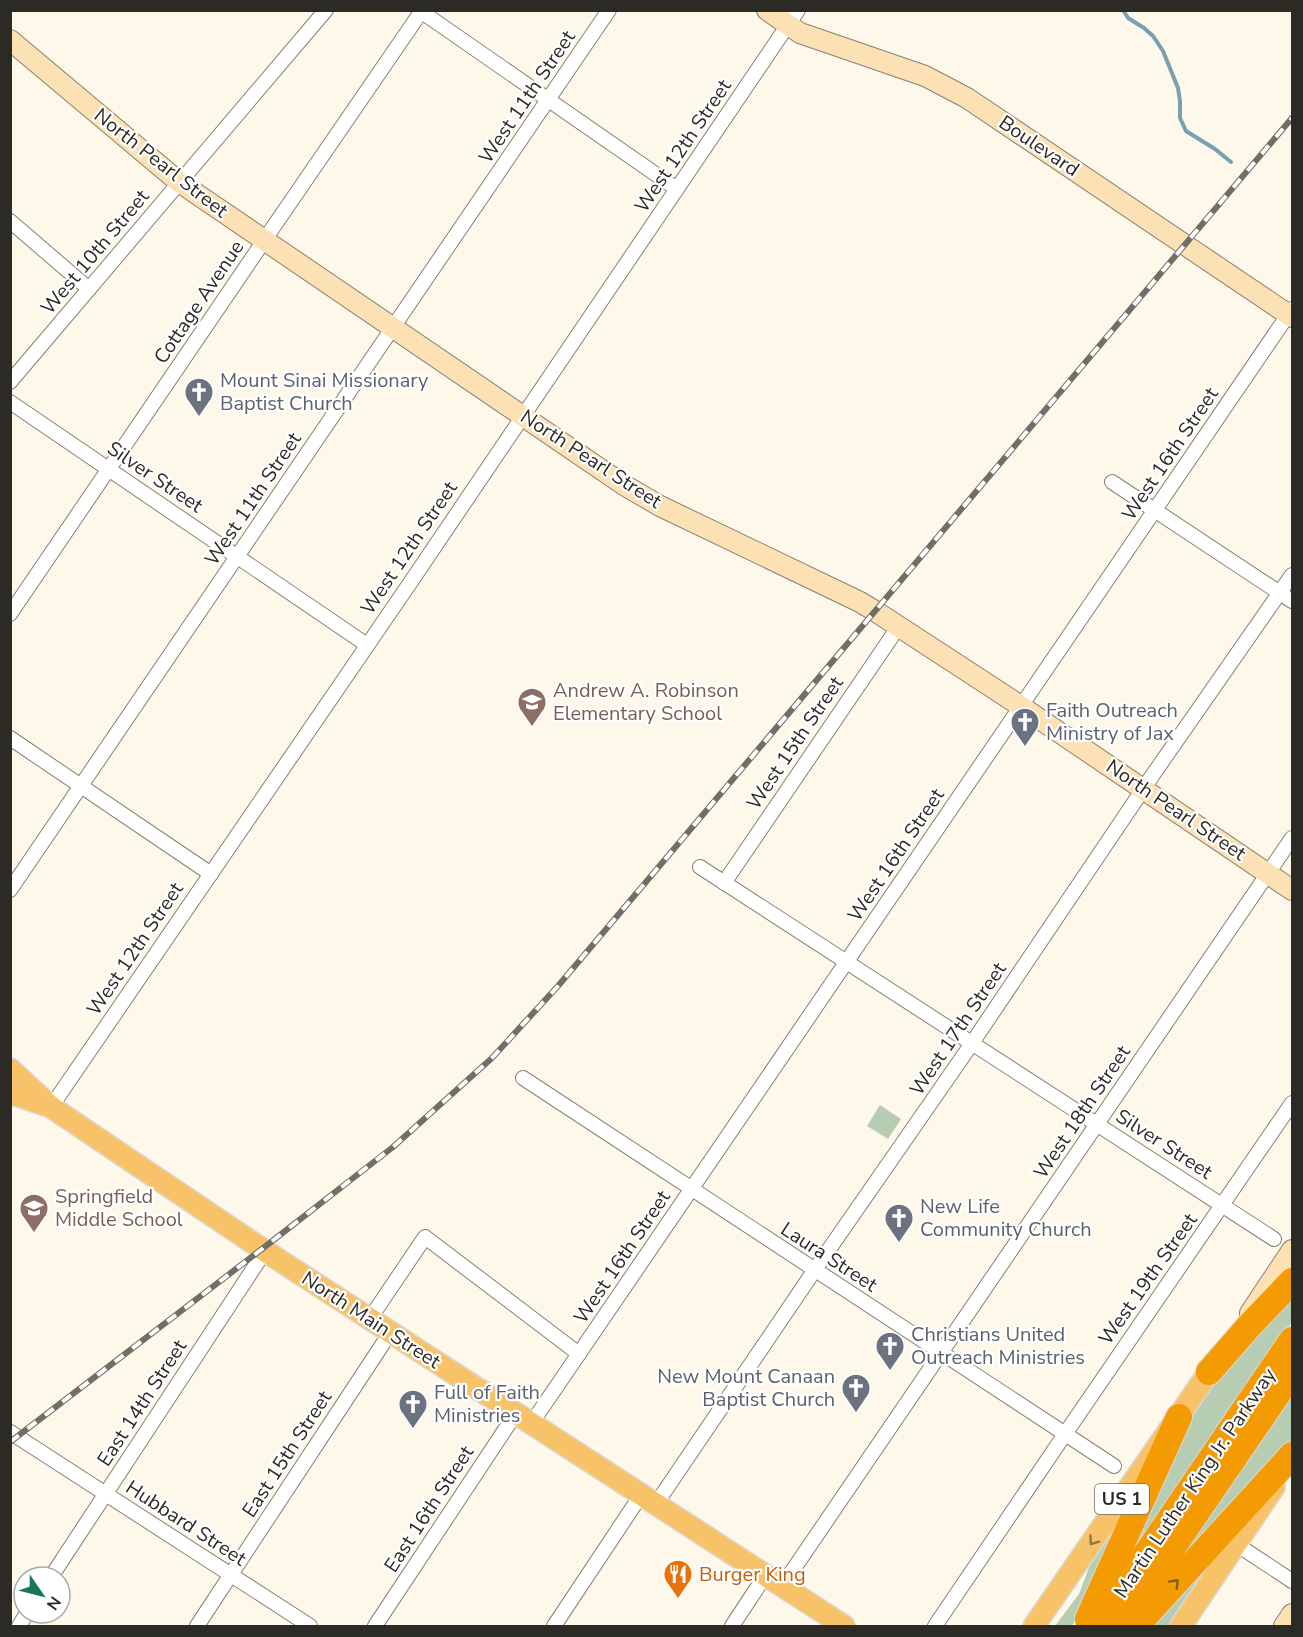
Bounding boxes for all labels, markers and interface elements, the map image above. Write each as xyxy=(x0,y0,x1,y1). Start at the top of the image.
street label: West 11th Street xyxy=(472,24,582,169)
street label: West 12th Street xyxy=(628,73,738,218)
street label: North Pearl Street xyxy=(88,102,234,225)
street label: Boulevard xyxy=(993,109,1085,183)
street label: West 10th Street xyxy=(35,183,156,320)
street label: Cottage Avenue xyxy=(148,235,250,369)
place label: Mount Sinai Missionary Baptist Church xyxy=(220,367,429,417)
church icon: Mount Sinai Missionary Baptist Church xyxy=(183,376,215,418)
street label: West 16th Street xyxy=(1115,381,1225,526)
street label: North Pearl Street xyxy=(515,403,668,515)
street label: West 11th Street xyxy=(198,426,308,571)
street label: Silver Street xyxy=(102,435,209,520)
street label: West 12th Street xyxy=(354,475,464,620)
street label: West 15th Street xyxy=(740,670,850,815)
place label: Andrew A. Robinson Elementary School xyxy=(553,677,739,727)
school or university icon: Andrew A. Robinson Elementary School xyxy=(516,686,548,728)
place label: Faith Outreach Ministry of Jax xyxy=(1046,697,1178,747)
church icon: Faith Outreach Ministry of Jax xyxy=(1009,706,1041,748)
street label: North Pearl Street xyxy=(1101,753,1252,867)
street label: West 16th Street xyxy=(841,782,951,927)
street label: West 12th Street xyxy=(80,876,190,1021)
street label: West 17th Street xyxy=(903,956,1013,1101)
street label: West 18th Street xyxy=(1027,1039,1137,1184)
street label: Silver Street xyxy=(1110,1103,1218,1186)
place label: Springfield Middle School xyxy=(55,1183,183,1233)
street label: West 16th Street xyxy=(567,1184,677,1329)
school or university icon: Springfield Middle School xyxy=(18,1192,50,1234)
place label: New Life Community Church xyxy=(920,1193,1092,1243)
church icon: New Life Community Church xyxy=(883,1202,915,1244)
street label: West 19th Street xyxy=(1092,1207,1204,1350)
street label: Laura Street xyxy=(775,1216,883,1299)
street label: North Main Street xyxy=(296,1265,447,1376)
place label: Christians United Outreach Ministries xyxy=(911,1321,1085,1371)
church icon: Christians United Outreach Ministries xyxy=(874,1330,906,1372)
street label: East 14th Street xyxy=(91,1334,194,1472)
street label: Martin Luther King Jr. Parkway xyxy=(1108,1362,1283,1603)
place label: New Mount Canaan Baptist Church xyxy=(657,1363,835,1413)
church icon: New Mount Canaan Baptist Church xyxy=(840,1372,872,1414)
place label: Full of Faith Ministries xyxy=(434,1379,540,1429)
street label: East 15th Street xyxy=(236,1385,339,1523)
church icon: Full of Faith Ministries xyxy=(397,1388,429,1430)
street label: East 16th Street xyxy=(378,1440,481,1578)
street label: Hubbard Street xyxy=(120,1474,252,1573)
road number: US 1 xyxy=(1095,1484,1149,1514)
one-way arrow xyxy=(1089,1534,1100,1545)
restaurant icon: Burger King xyxy=(662,1558,694,1600)
place label: Burger King xyxy=(699,1561,806,1588)
north arrow xyxy=(12,1565,72,1625)
one-way arrow xyxy=(1168,1579,1179,1590)
text: N xyxy=(41,1592,66,1614)

